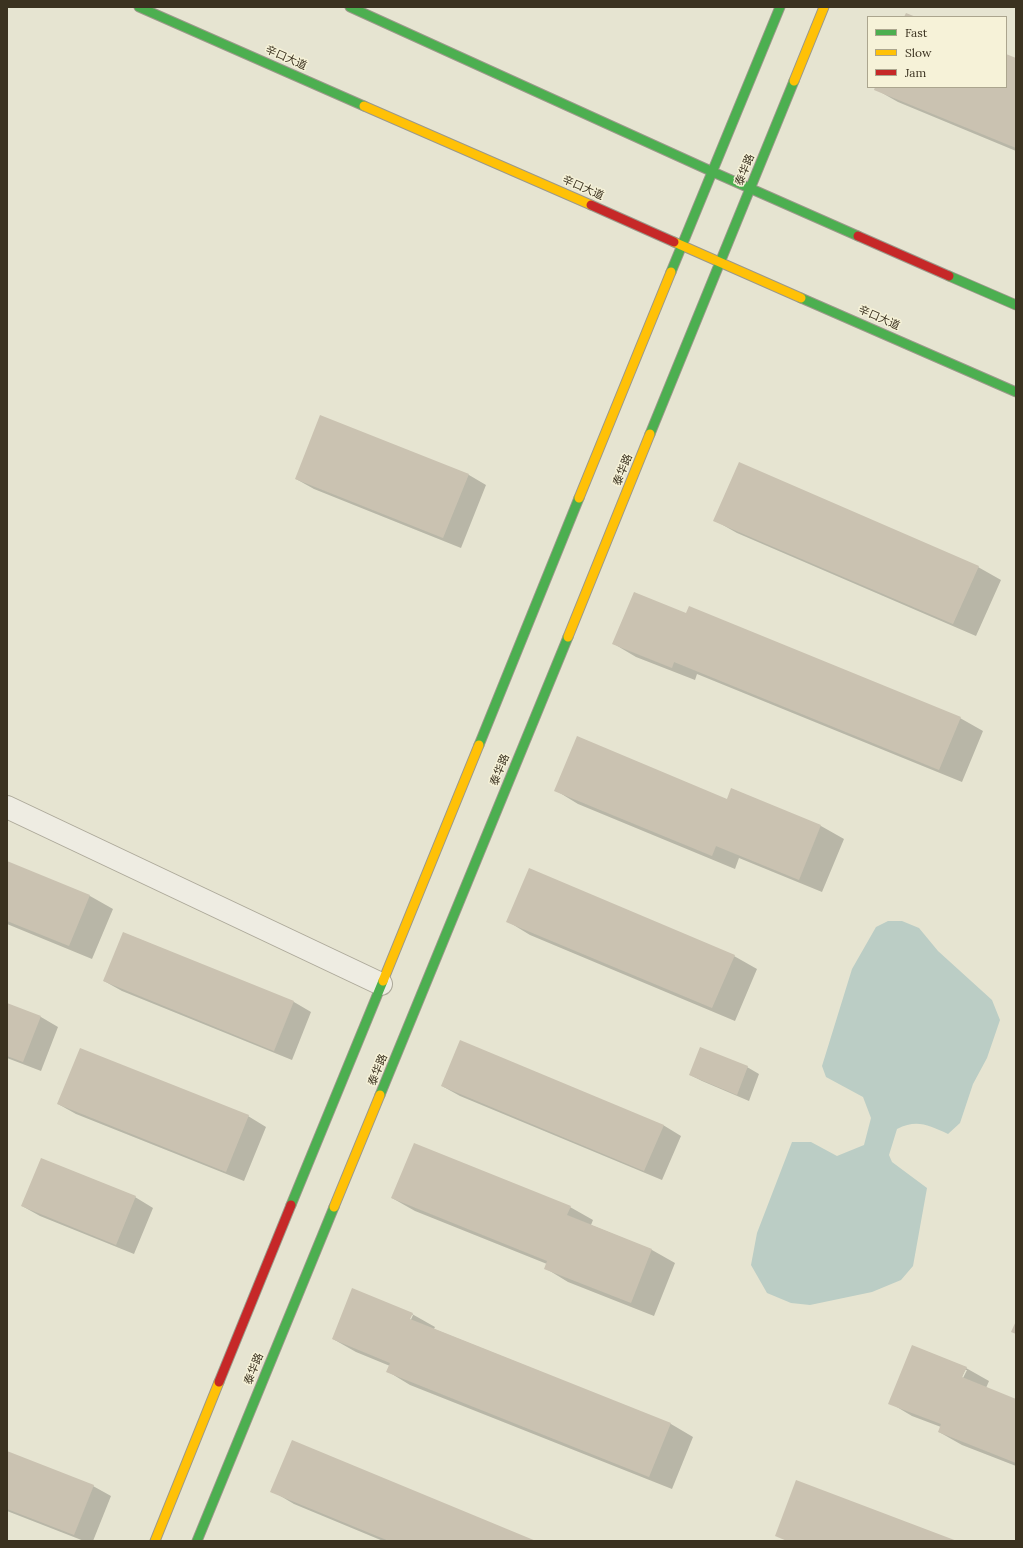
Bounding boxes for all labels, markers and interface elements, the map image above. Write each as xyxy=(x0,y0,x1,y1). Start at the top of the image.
legend xyxy=(867,16,1007,88)
text: Fast xyxy=(905,25,928,40)
street label: 辛口大道 xyxy=(263,43,309,73)
text: Slow xyxy=(905,45,932,60)
text: Jam xyxy=(905,65,926,80)
street label: 泰华路 xyxy=(733,152,757,188)
street label: 辛口大道 xyxy=(560,173,606,203)
street label: 辛口大道 xyxy=(856,303,902,333)
street label: 泰华路 xyxy=(611,452,635,488)
street label: 泰华路 xyxy=(488,752,512,788)
street label: 泰华路 xyxy=(366,1052,390,1088)
street label: 泰华路 xyxy=(242,1351,266,1387)

